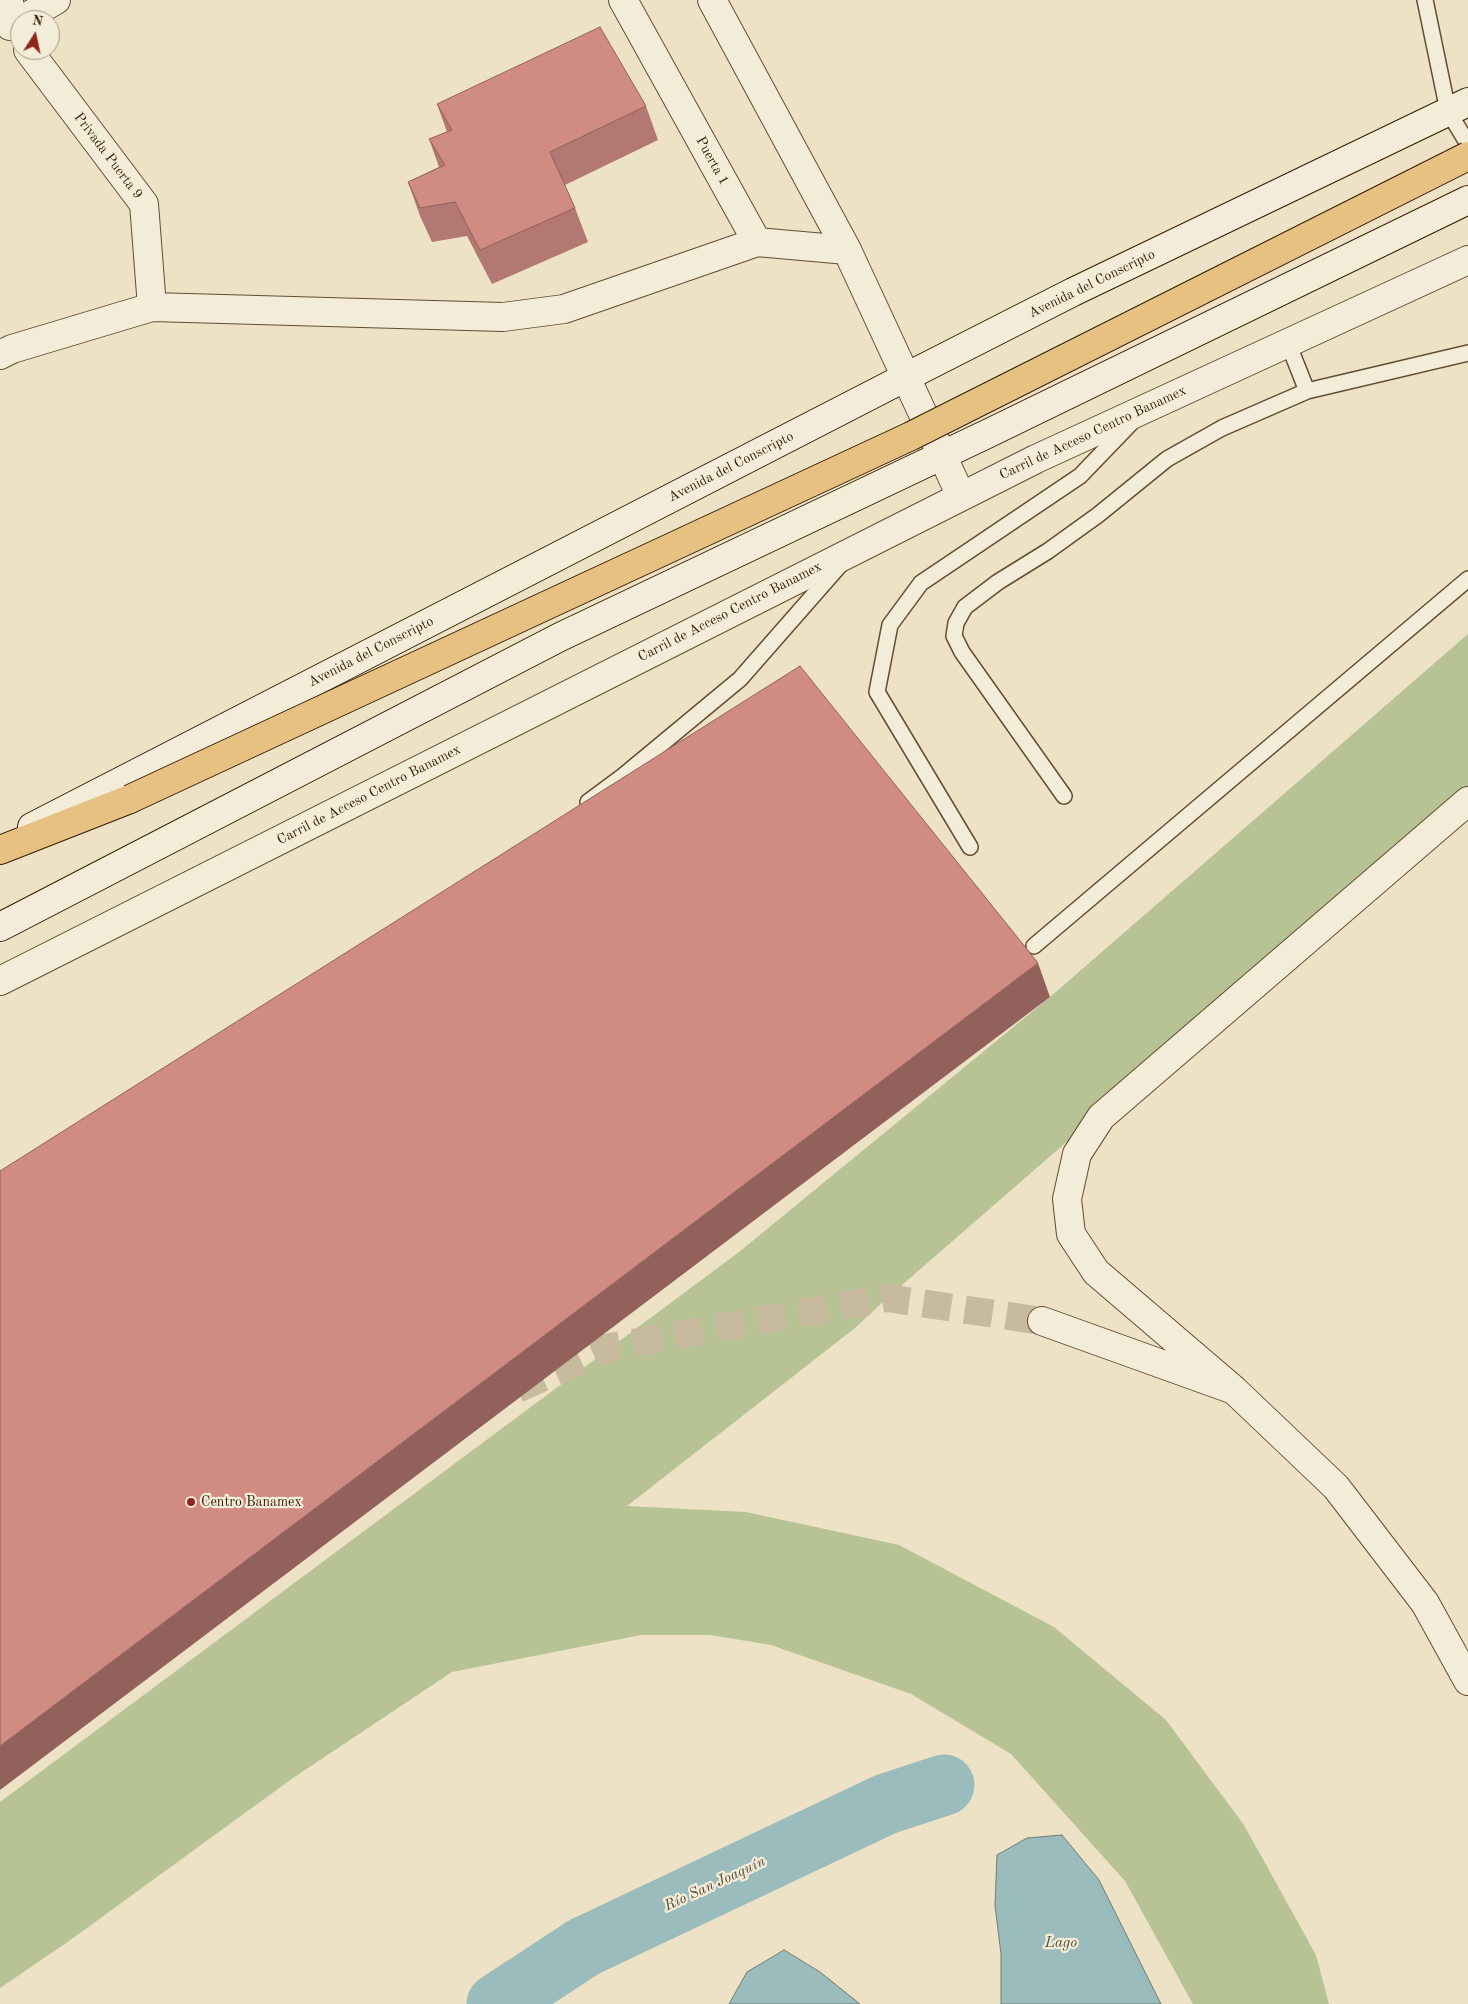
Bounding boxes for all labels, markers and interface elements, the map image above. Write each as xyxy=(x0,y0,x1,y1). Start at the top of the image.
north arrow xyxy=(10,10,60,60)
text: N xyxy=(31,13,44,29)
street label: Privada Puerta 9 xyxy=(70,109,146,203)
street label: Puerta 1 xyxy=(692,134,732,188)
street label: Avenida del Conscripto xyxy=(1026,246,1158,322)
street label: Carril de Acceso Centro Banamex xyxy=(997,382,1189,484)
street label: Avenida del Conscripto xyxy=(665,428,797,506)
street label: Carril de Acceso Centro Banamex xyxy=(635,558,825,666)
street label: Avenida del Conscripto xyxy=(305,613,437,691)
street label: Carril de Acceso Centro Banamex xyxy=(274,741,464,849)
place label: Centro Banamex xyxy=(201,1494,302,1510)
marker: Centro Banamex xyxy=(185,1496,197,1508)
water label: Río San Joaquín xyxy=(662,1853,768,1915)
water label: Lago xyxy=(1045,1934,1077,1952)

